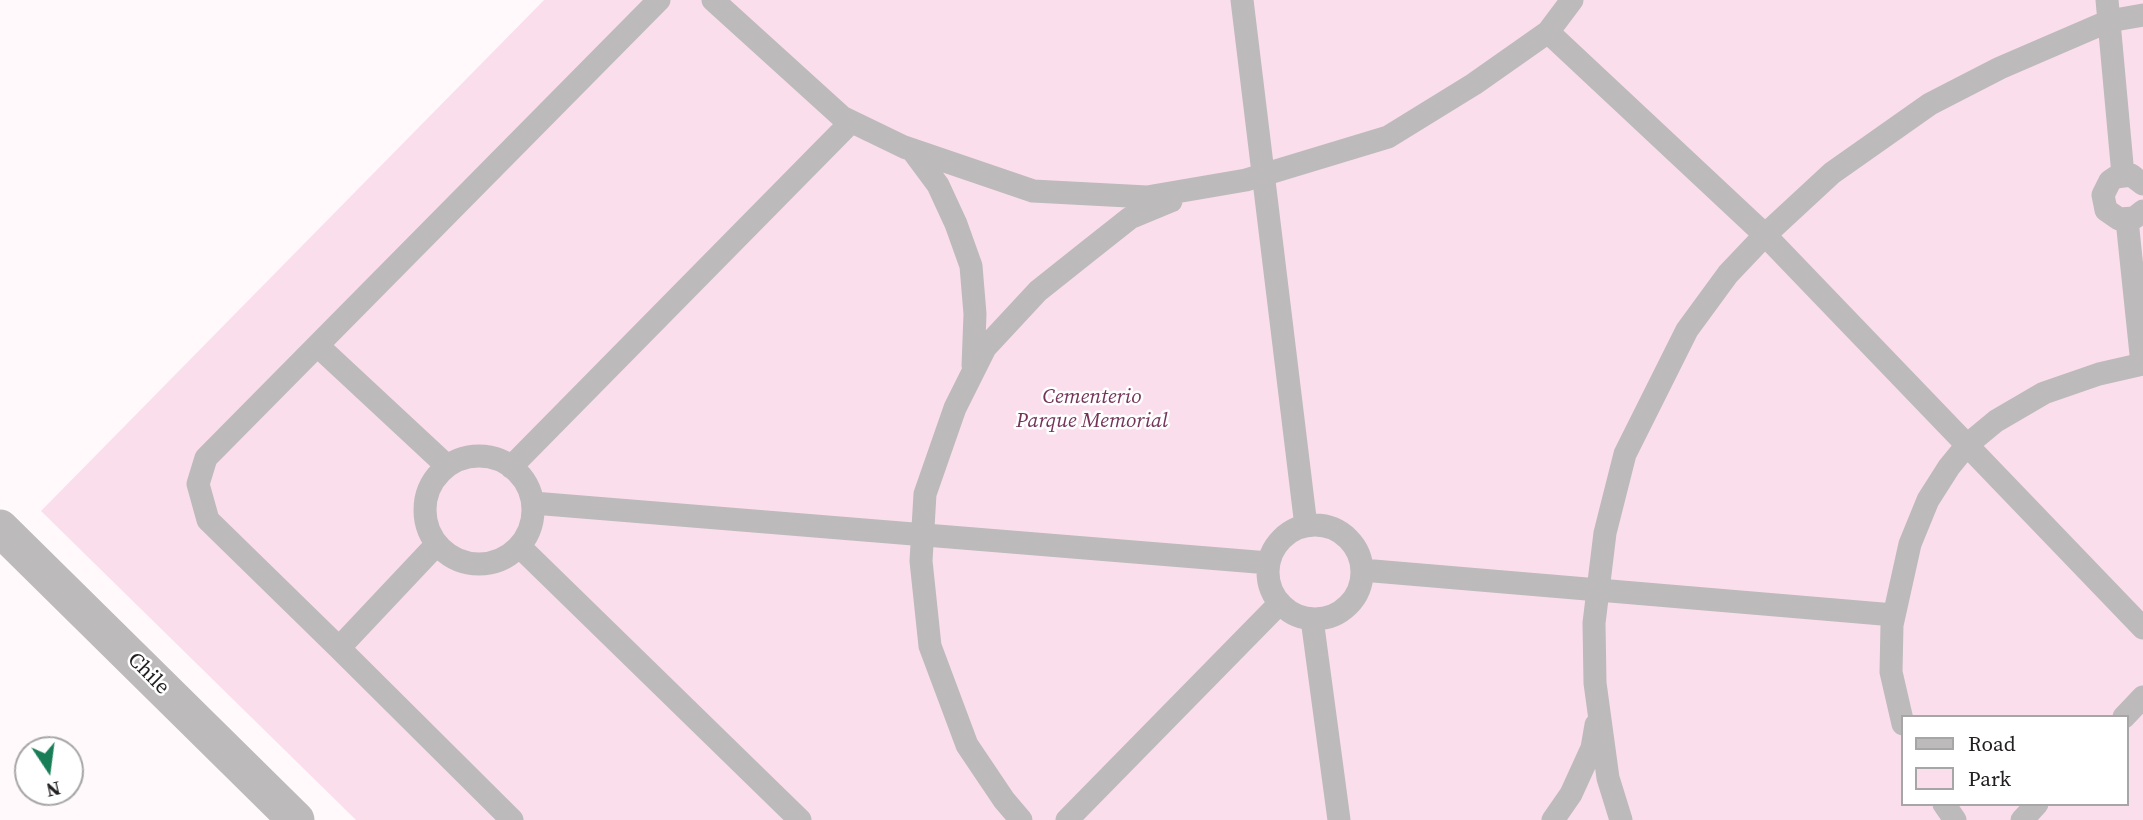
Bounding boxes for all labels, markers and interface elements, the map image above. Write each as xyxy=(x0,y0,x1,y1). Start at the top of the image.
park label: Cementerio Parque Memorial xyxy=(1016,385,1168,435)
street label: Chile xyxy=(122,648,174,700)
legend xyxy=(1902,715,2129,806)
text: Road xyxy=(1968,729,2016,758)
north arrow xyxy=(14,736,84,806)
text: Park xyxy=(1968,764,2011,793)
text: N xyxy=(44,775,63,804)

